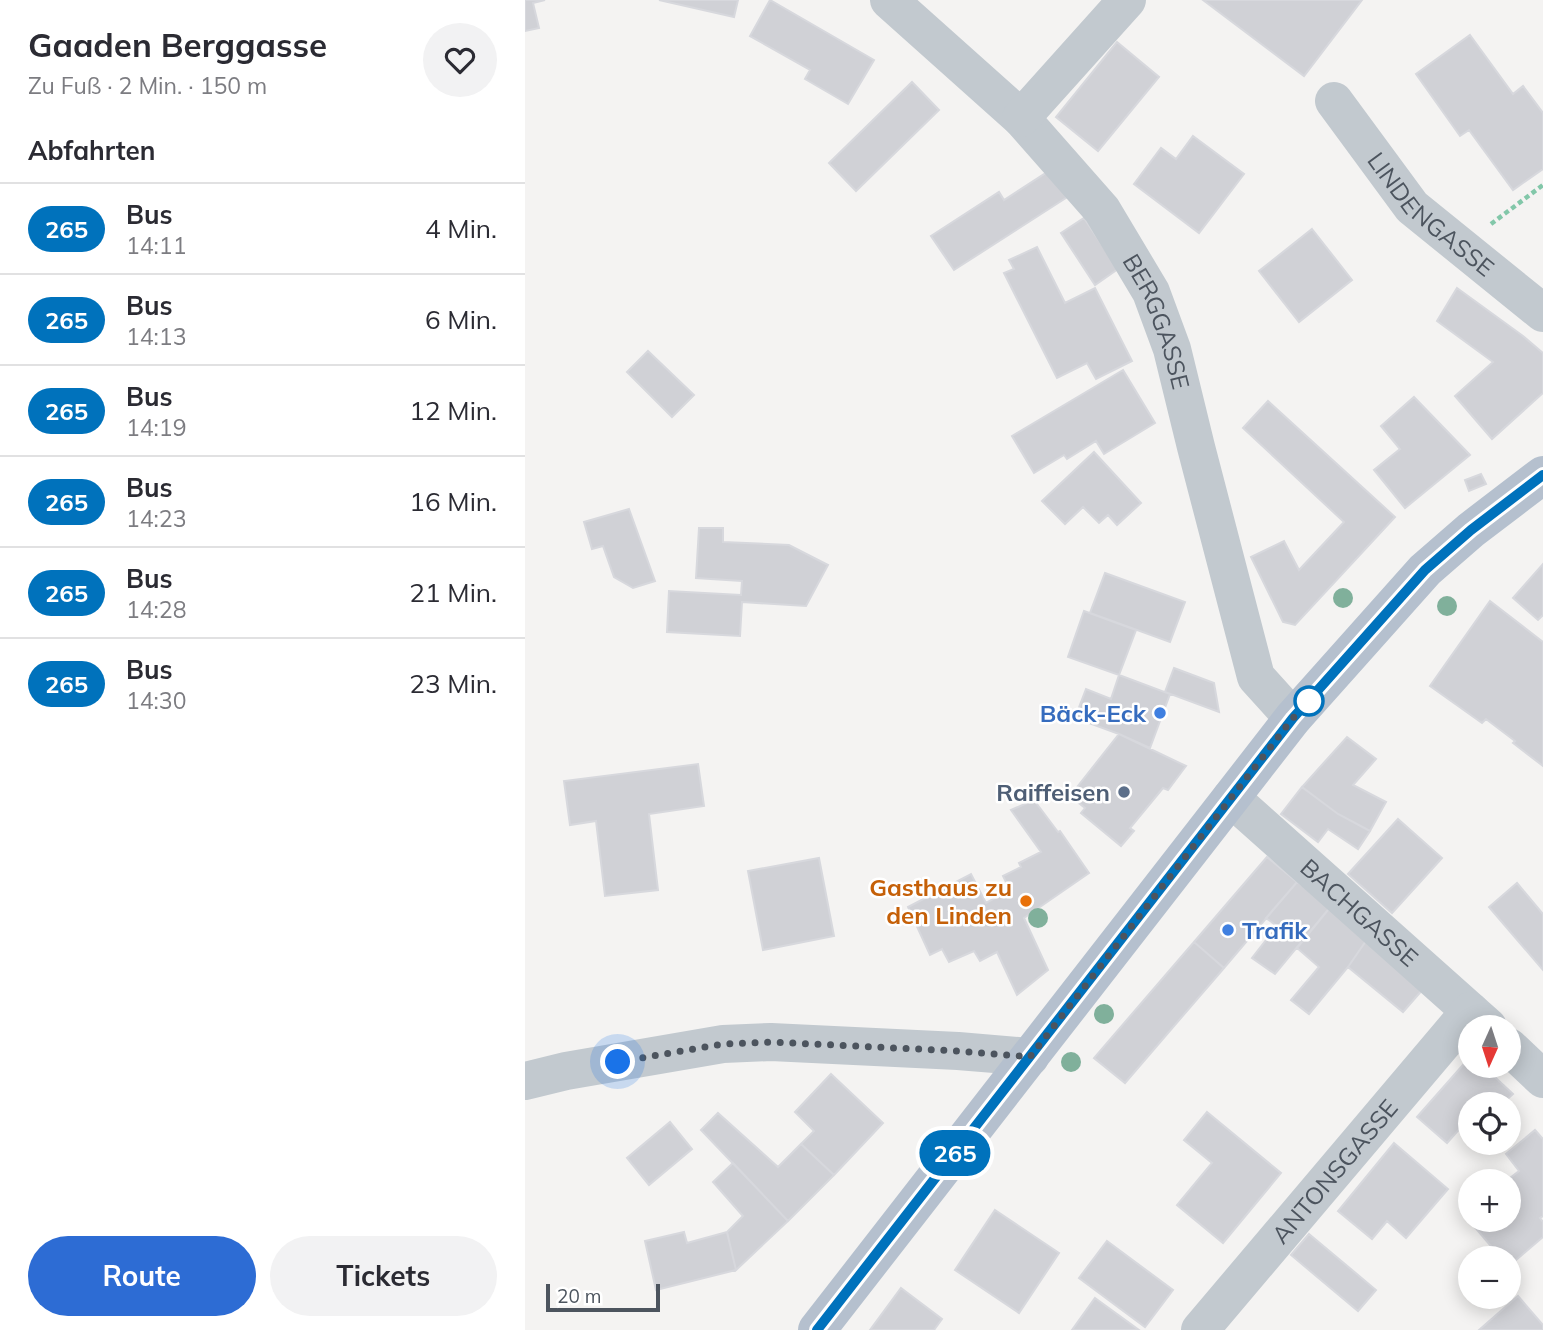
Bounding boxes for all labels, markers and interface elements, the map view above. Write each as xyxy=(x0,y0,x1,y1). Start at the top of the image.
button: heart xyxy=(423,23,497,97)
text: Gaaden Berggasse xyxy=(28,24,327,65)
text: Zu Fuß · 2 Min. · 150 m xyxy=(28,71,267,100)
text: Abfahrten xyxy=(28,134,155,167)
street label: LINDENGASSE xyxy=(1362,146,1500,283)
text: Bus xyxy=(126,198,172,231)
text: 4 Min. xyxy=(425,212,497,245)
text: 265 xyxy=(45,214,88,244)
text: 14:11 xyxy=(126,231,186,260)
street label: BERGGASSE xyxy=(1117,248,1196,392)
text: Bus xyxy=(126,289,172,322)
text: 6 Min. xyxy=(425,303,497,336)
text: 265 xyxy=(45,305,88,335)
text: 14:13 xyxy=(126,322,186,351)
text: Bus xyxy=(126,380,172,413)
text: 12 Min. xyxy=(409,394,497,427)
text: 265 xyxy=(45,396,88,426)
text: 14:19 xyxy=(126,413,186,442)
text: Bus xyxy=(126,471,172,504)
text: 16 Min. xyxy=(409,485,497,518)
text: 265 xyxy=(45,487,88,517)
text: 14:23 xyxy=(126,504,186,533)
text: Bus xyxy=(126,562,172,595)
text: 21 Min. xyxy=(409,576,497,609)
text: 265 xyxy=(45,578,88,608)
text: 14:28 xyxy=(126,595,186,624)
text: Bus xyxy=(126,653,172,686)
text: 23 Min. xyxy=(409,667,497,700)
text: 265 xyxy=(45,669,88,699)
text: 14:30 xyxy=(126,686,186,715)
unlabelled marker xyxy=(1294,686,1324,716)
place label: Bäck-Eck xyxy=(1040,698,1147,728)
marker: Bäck-Eck xyxy=(1152,705,1168,721)
place label: Raiffeisen xyxy=(996,777,1110,807)
marker: Raiffeisen xyxy=(1116,784,1132,800)
street label: BACHGASSE xyxy=(1294,852,1424,973)
place label: Gasthaus zu den Linden xyxy=(869,872,1012,930)
marker: Gasthaus zu den Linden xyxy=(1018,893,1034,909)
place label: Trafik xyxy=(1242,915,1308,945)
marker: Trafik xyxy=(1220,922,1236,938)
north arrow xyxy=(1458,1015,1521,1078)
map controls xyxy=(1458,1015,1521,1309)
your location xyxy=(600,1044,635,1079)
button: locate xyxy=(1458,1092,1521,1155)
street label: ANTONSGASSE xyxy=(1265,1093,1404,1249)
line badge: 265 xyxy=(915,1130,995,1176)
text: 265 xyxy=(933,1138,977,1168)
button: + xyxy=(1458,1169,1521,1232)
button: Route xyxy=(28,1236,256,1316)
button: Tickets xyxy=(270,1236,497,1316)
button: − xyxy=(1458,1246,1521,1309)
scale bar xyxy=(546,1281,660,1313)
text: 20 m xyxy=(557,1284,601,1308)

